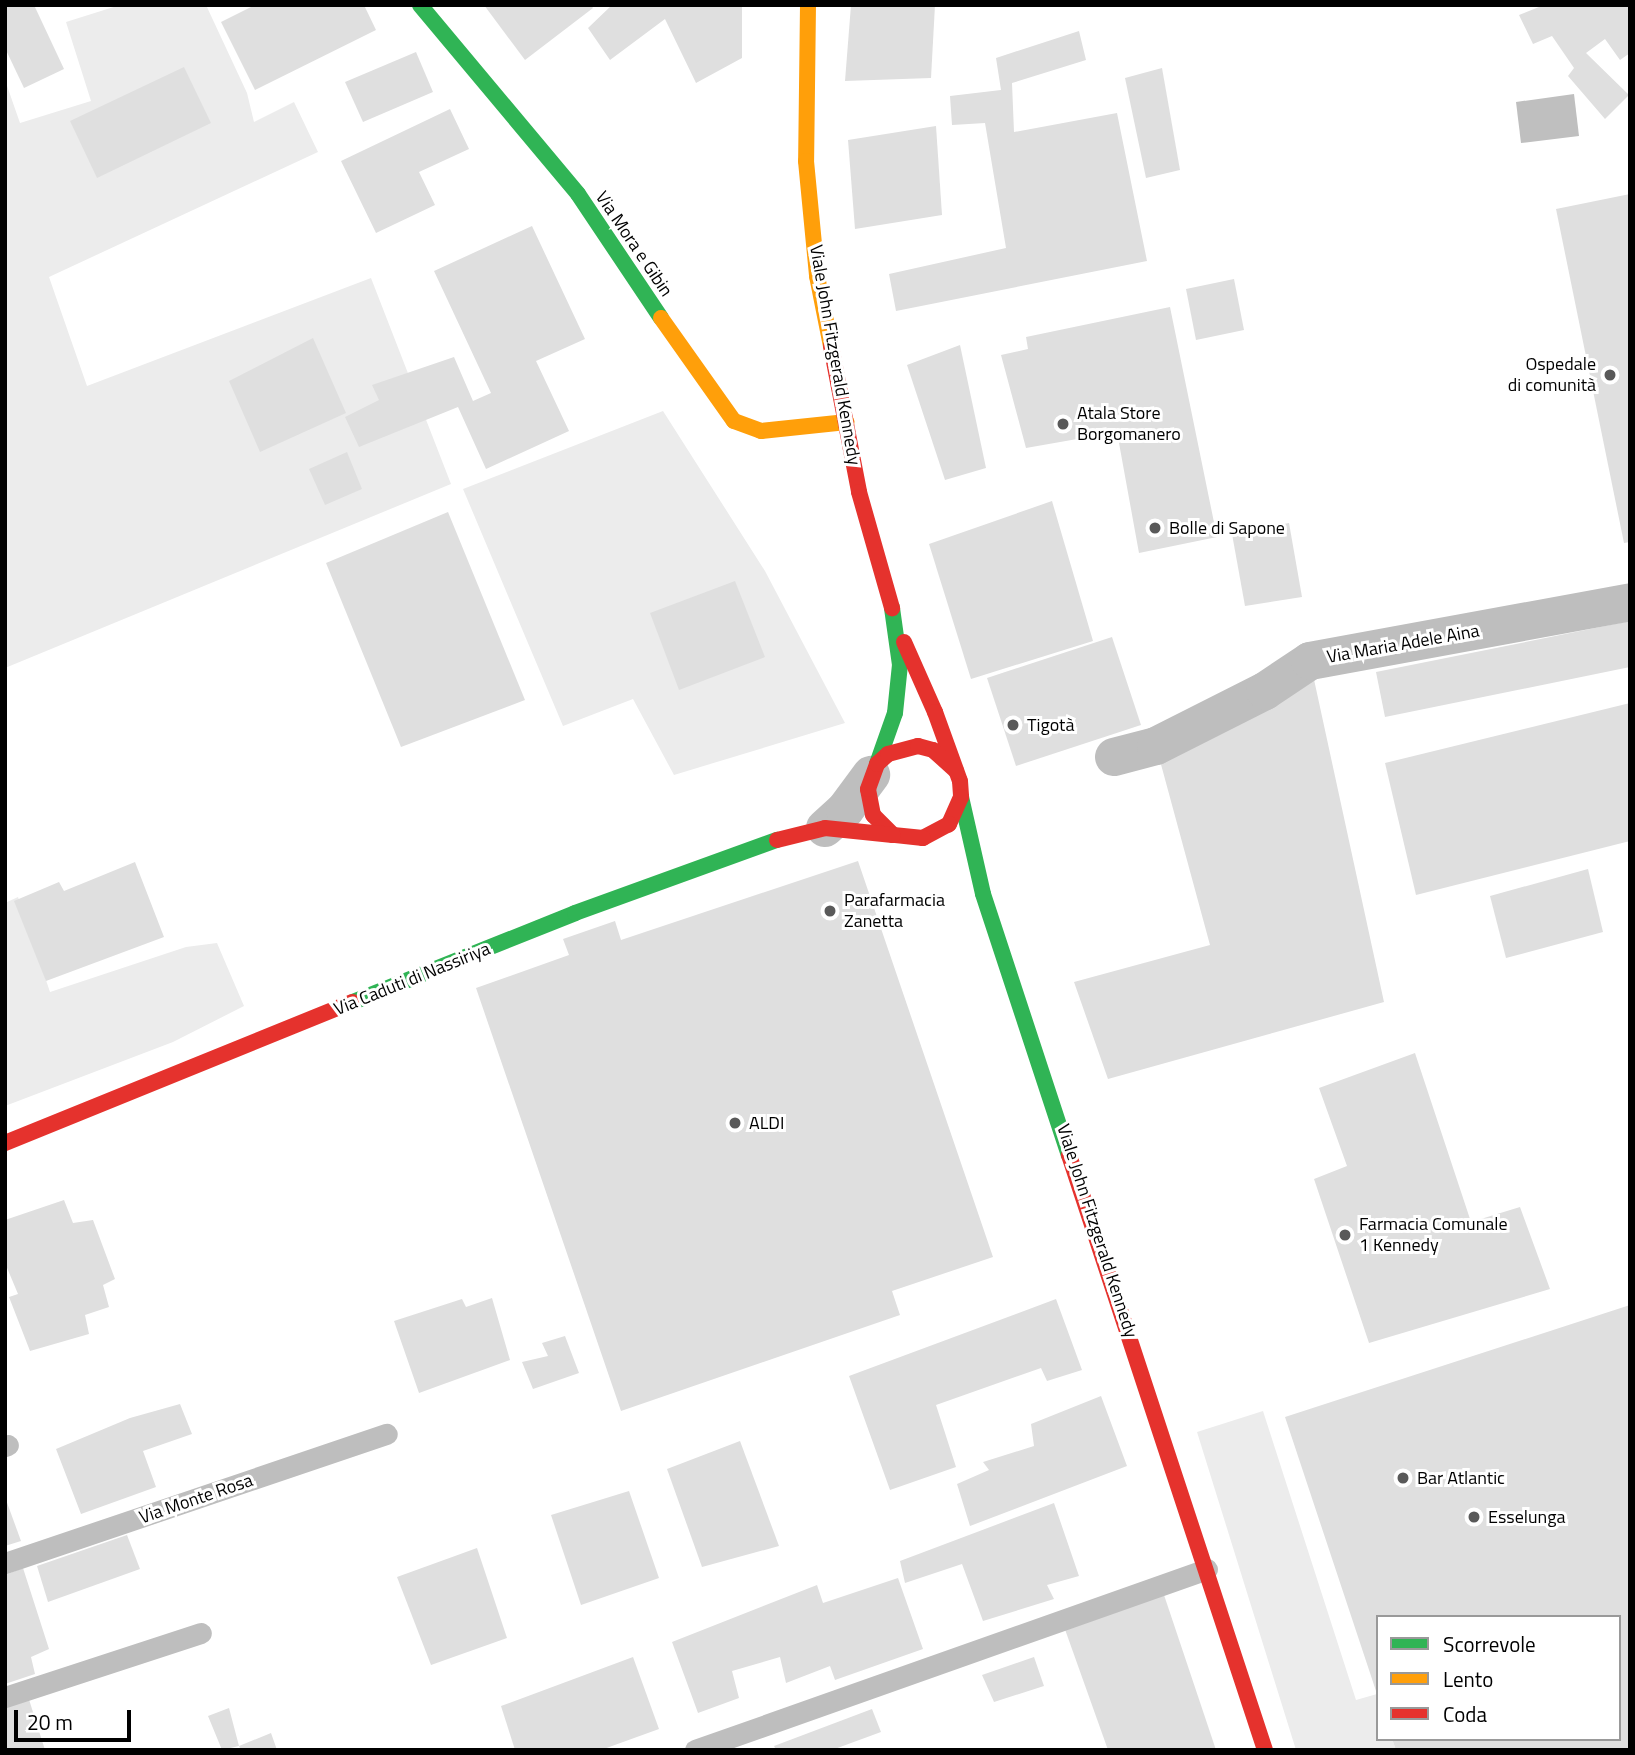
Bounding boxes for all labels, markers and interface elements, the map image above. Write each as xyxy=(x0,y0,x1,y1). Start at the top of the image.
street label: Via Mora e Gibin xyxy=(591,187,677,301)
street label: Viale John Fitzgerald Kennedy xyxy=(805,243,865,467)
place label: Ospedale di comunità xyxy=(1508,354,1596,396)
marker: Ospedale di comunità xyxy=(1602,367,1618,383)
place label: Atala Store Borgomanero xyxy=(1077,403,1181,446)
marker: Atala Store Borgomanero xyxy=(1055,416,1071,432)
place label: Bolle di Sapone xyxy=(1169,517,1285,539)
marker: Bolle di Sapone xyxy=(1147,520,1163,536)
street label: Via Maria Adele Aina xyxy=(1325,620,1481,668)
place label: Tigotà xyxy=(1027,714,1074,736)
marker: Tigotà xyxy=(1005,717,1021,733)
place label: Parafarmacia Zanetta xyxy=(844,890,945,932)
marker: Parafarmacia Zanetta xyxy=(822,903,838,919)
street label: Via Caduti di Nassiriya xyxy=(331,938,493,1020)
place label: ALDI xyxy=(749,1112,784,1134)
marker: ALDI xyxy=(727,1115,743,1131)
street label: Viale John Fitzgerald Kennedy xyxy=(1052,1121,1142,1341)
place label: Farmacia Comunale 1 Kennedy xyxy=(1359,1214,1508,1256)
marker: Farmacia Comunale 1 Kennedy xyxy=(1337,1227,1353,1243)
place label: Bar Atlantic xyxy=(1417,1467,1505,1489)
street label: Via Monte Rosa xyxy=(136,1469,256,1529)
marker: Bar Atlantic xyxy=(1395,1470,1411,1486)
place label: Esselunga xyxy=(1488,1506,1565,1528)
marker: Esselunga xyxy=(1466,1509,1482,1525)
legend xyxy=(1376,1615,1621,1741)
text: Scorrevole xyxy=(1443,1628,1536,1660)
text: Lento xyxy=(1443,1663,1493,1695)
scale bar xyxy=(18,1696,135,1740)
text: Coda xyxy=(1443,1698,1487,1730)
text: 20 m xyxy=(27,1706,73,1738)

